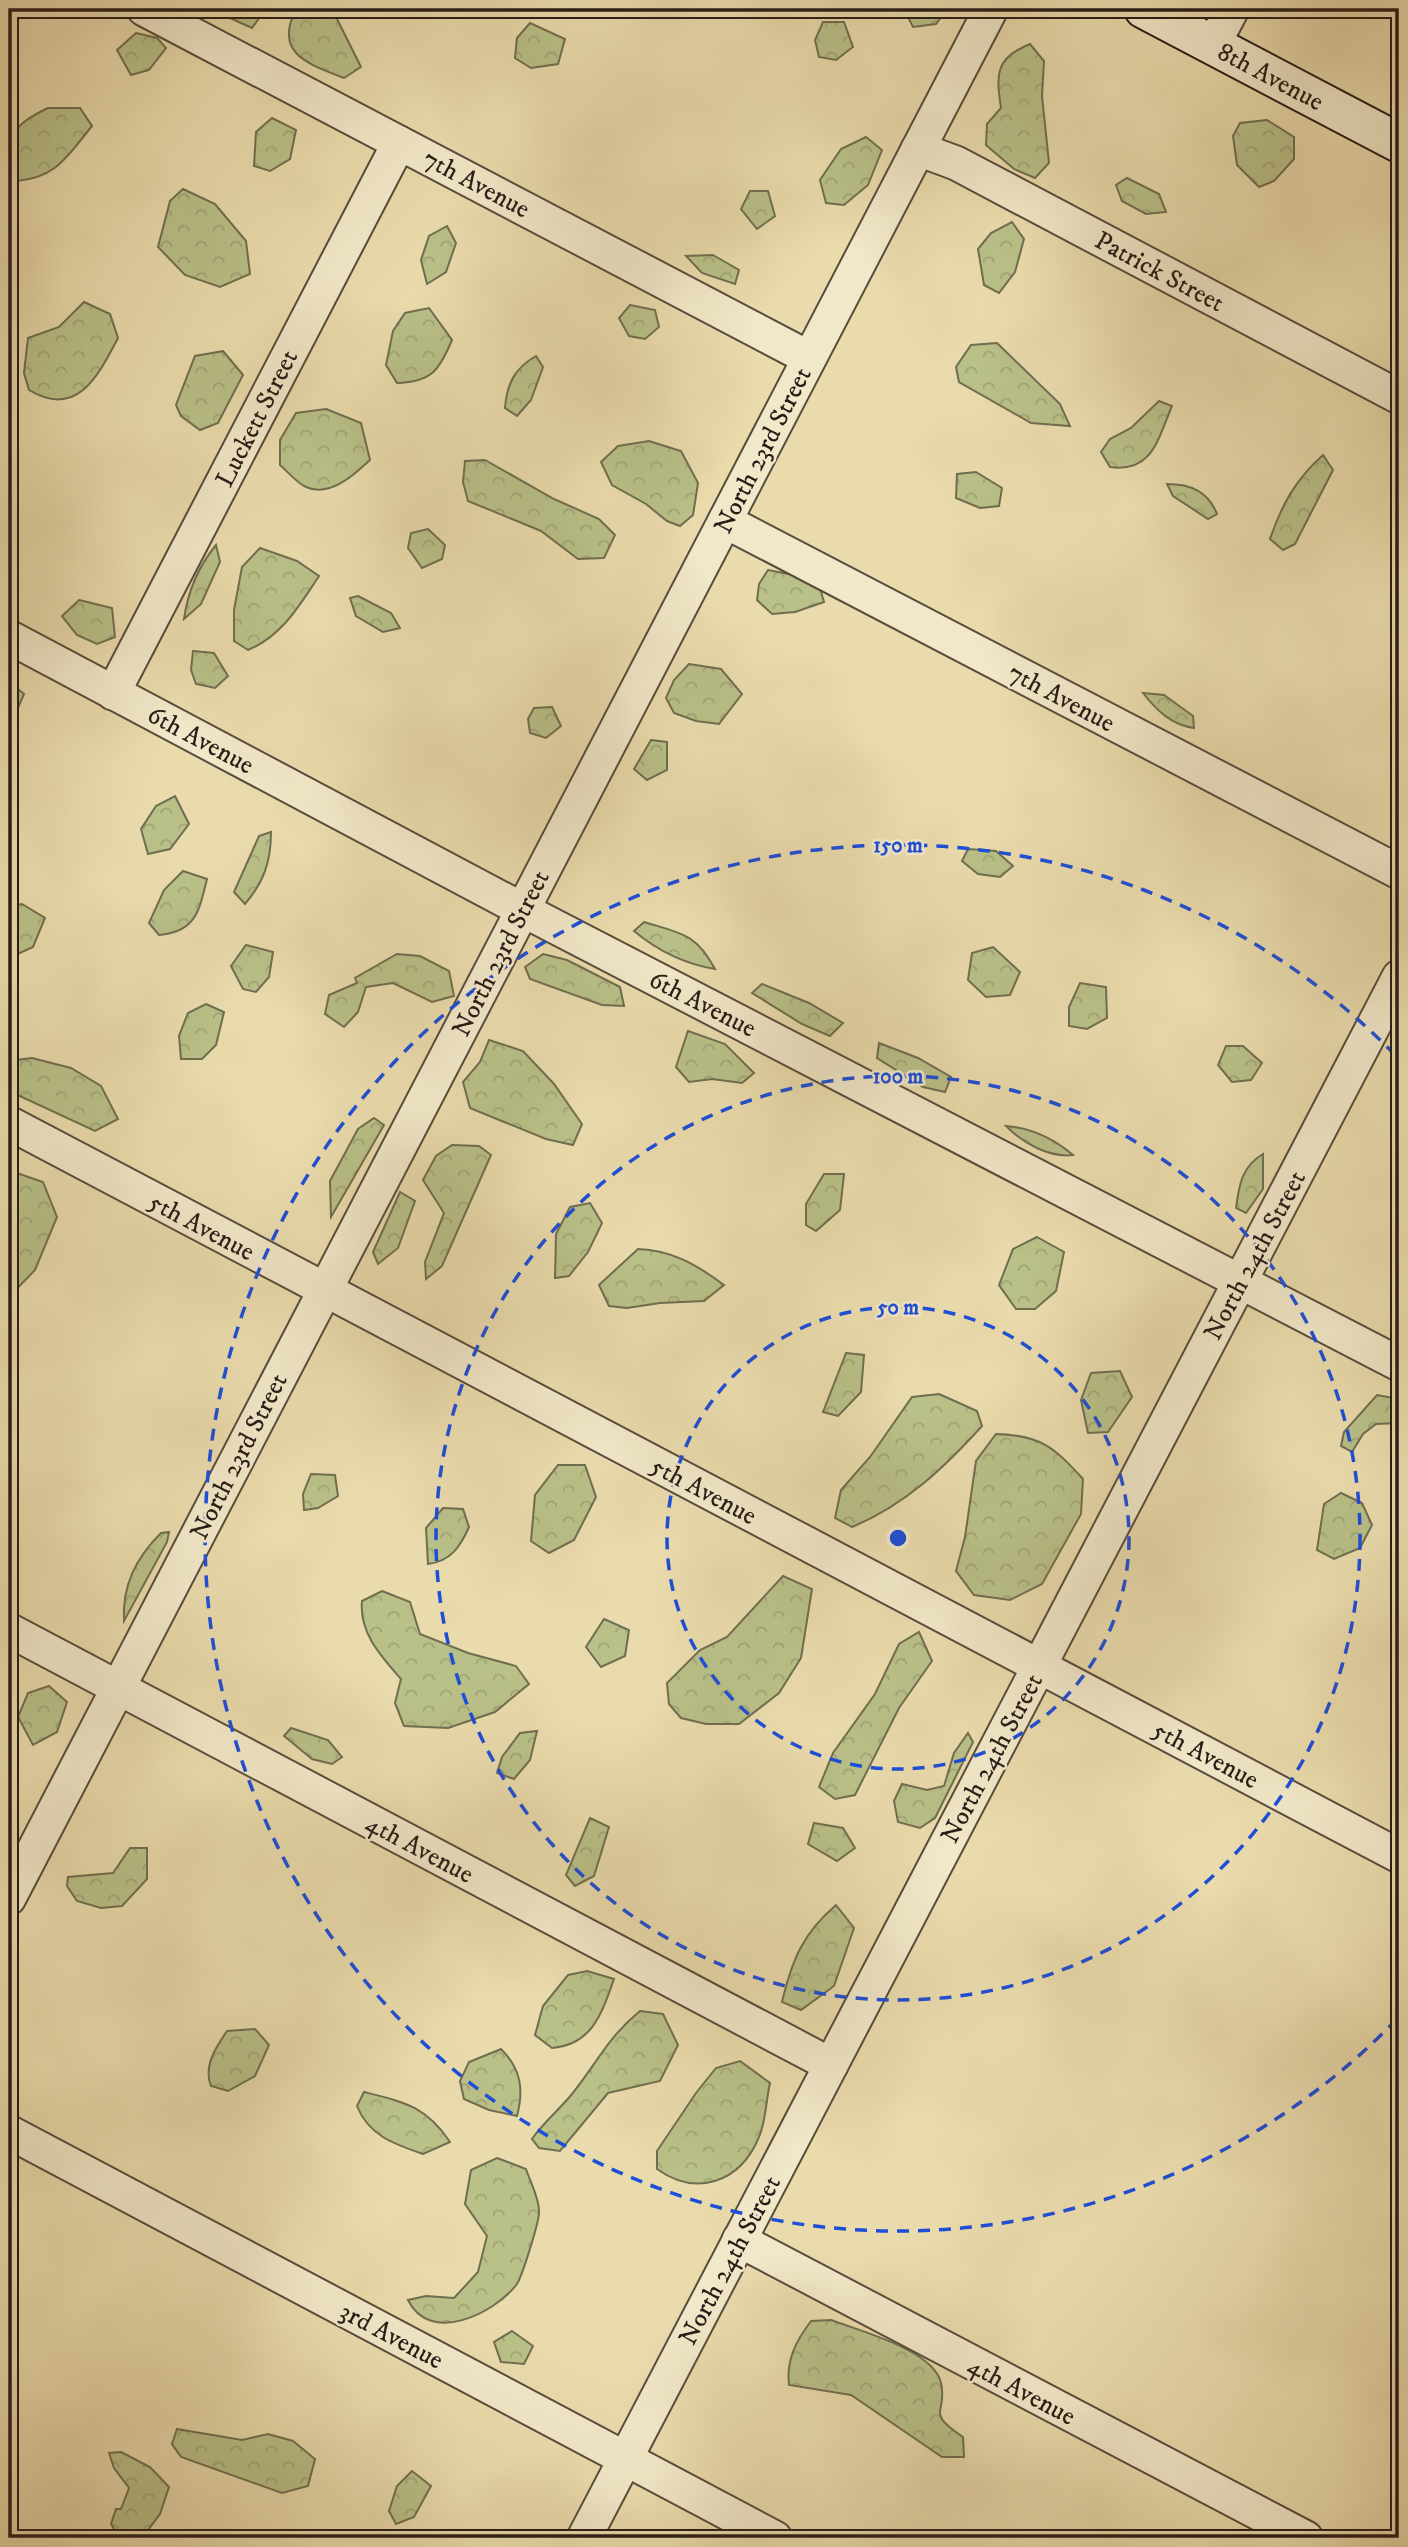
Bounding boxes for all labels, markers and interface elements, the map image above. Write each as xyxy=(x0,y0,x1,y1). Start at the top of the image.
street label: 8th Avenue xyxy=(1212,36,1329,119)
street label: 7th Avenue xyxy=(417,142,535,226)
street label: Patrick Street xyxy=(1089,224,1230,320)
street label: Luckett Street xyxy=(209,345,306,493)
street label: North 23rd Street xyxy=(707,362,820,540)
street label: 7th Avenue xyxy=(1002,656,1120,740)
street label: 6th Avenue xyxy=(141,699,259,782)
text: 150 m xyxy=(873,833,923,859)
street label: North 23rd Street xyxy=(445,865,558,1043)
street label: 6th Avenue xyxy=(643,963,762,1045)
text: 100 m xyxy=(873,1064,923,1090)
street label: North 24th Street xyxy=(1197,1165,1314,1346)
street label: 5th Avenue xyxy=(143,1186,260,1269)
text: 50 m xyxy=(876,1295,919,1321)
street label: North 23rd Street xyxy=(183,1368,296,1546)
street label: 5th Avenue xyxy=(645,1450,762,1533)
centre of rings xyxy=(886,1526,910,1550)
street label: North 24th Street xyxy=(934,1668,1051,1849)
street label: 5th Avenue xyxy=(1147,1714,1264,1797)
street label: 4th Avenue xyxy=(360,1807,479,1891)
street label: North 24th Street xyxy=(672,2170,789,2351)
street label: 3rd Avenue xyxy=(334,2295,449,2377)
street label: 4th Avenue xyxy=(962,2349,1081,2433)

